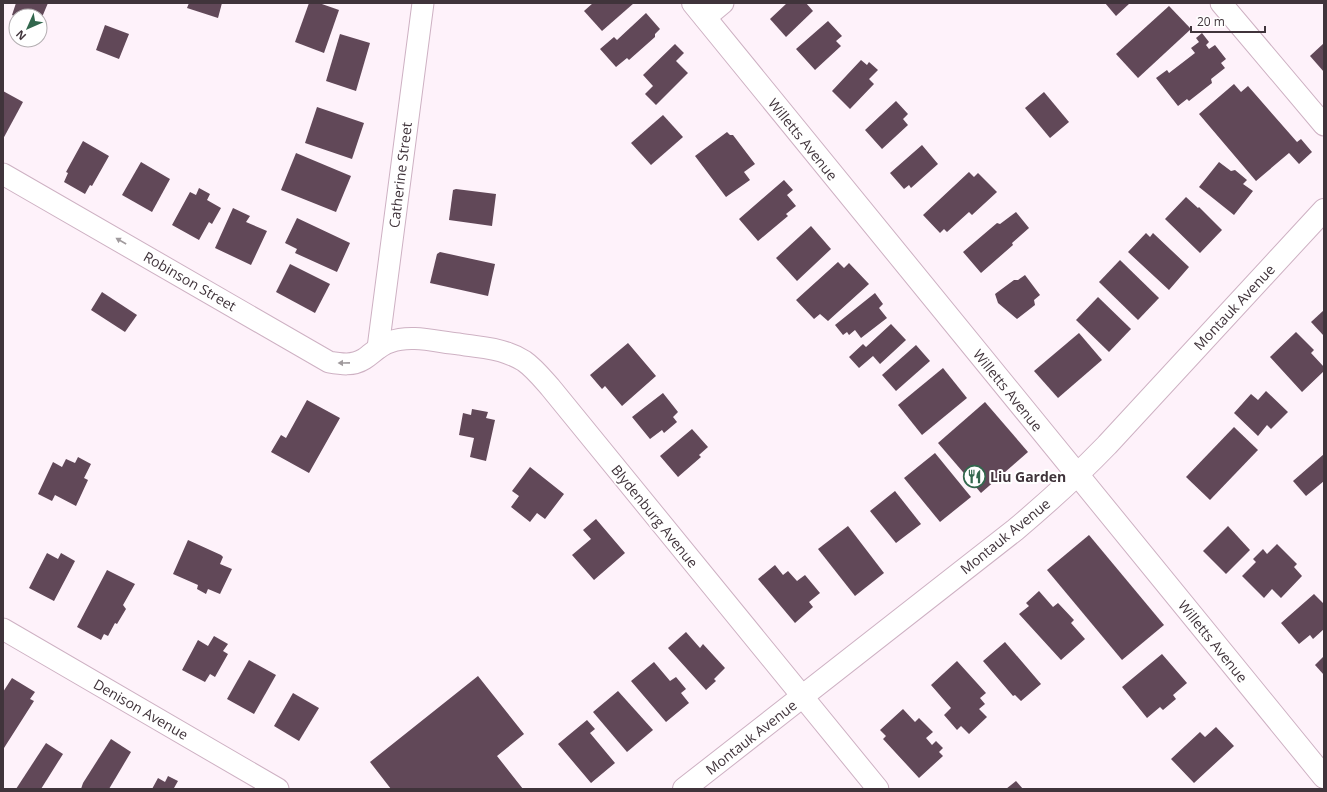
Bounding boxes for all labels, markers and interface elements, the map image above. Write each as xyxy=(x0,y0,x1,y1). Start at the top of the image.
north arrow xyxy=(8,8,48,48)
scale bar xyxy=(1191,8,1265,34)
text: 20 m xyxy=(1197,13,1225,30)
text: N xyxy=(12,27,29,44)
street label: Willetts Avenue xyxy=(764,94,842,184)
street label: Catherine Street xyxy=(384,121,416,229)
one-way arrow xyxy=(115,238,126,245)
street label: Robinson Street xyxy=(140,247,240,315)
street label: Montauk Avenue xyxy=(1189,260,1279,354)
street label: Willetts Avenue xyxy=(969,345,1047,435)
one-way arrow xyxy=(338,360,350,367)
street label: Blydenburg Avenue xyxy=(608,460,703,572)
restaurant icon: Liu Garden xyxy=(961,463,987,489)
place label: Liu Garden xyxy=(990,467,1066,486)
street label: Montauk Avenue xyxy=(956,494,1054,578)
street label: Willetts Avenue xyxy=(1174,596,1252,686)
street label: Denison Avenue xyxy=(90,674,192,744)
street label: Montauk Avenue xyxy=(702,695,801,779)

